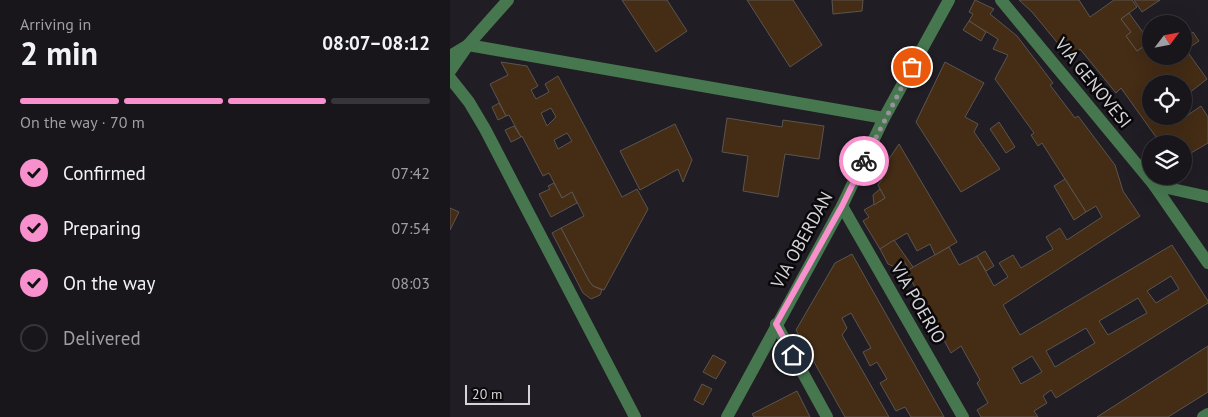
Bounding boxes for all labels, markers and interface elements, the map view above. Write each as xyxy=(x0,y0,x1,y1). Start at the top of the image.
text: Arriving in xyxy=(20,14,91,34)
north arrow xyxy=(1142,15,1192,65)
map controls xyxy=(1142,15,1192,185)
text: 08:07–08:12 xyxy=(322,31,430,55)
text: 2 min xyxy=(20,32,98,74)
street label: VIA GENOVESI xyxy=(1049,32,1137,132)
pin xyxy=(891,46,933,88)
icon: bag xyxy=(898,53,926,81)
button: locate xyxy=(1142,75,1192,125)
text: On the way · 70 m xyxy=(20,112,145,132)
button: layers xyxy=(1142,135,1192,185)
courier xyxy=(839,136,889,186)
icon: bike xyxy=(850,147,878,175)
icon: check xyxy=(20,159,48,187)
text: Confirmed xyxy=(63,161,146,185)
text: 07:42 xyxy=(392,163,430,183)
street label: VIA OBERDAN xyxy=(765,187,838,293)
icon: check xyxy=(20,214,48,242)
text: Preparing xyxy=(63,216,141,240)
text: 07:54 xyxy=(392,218,430,238)
street label: VIA POERIO xyxy=(885,257,951,347)
icon: check xyxy=(20,269,48,297)
text: On the way xyxy=(63,271,155,295)
text: 08:03 xyxy=(392,273,430,293)
text: Delivered xyxy=(63,326,141,350)
pin xyxy=(772,334,814,376)
icon: home xyxy=(779,341,807,369)
scale bar xyxy=(465,382,530,405)
text: 20 m xyxy=(472,385,502,403)

